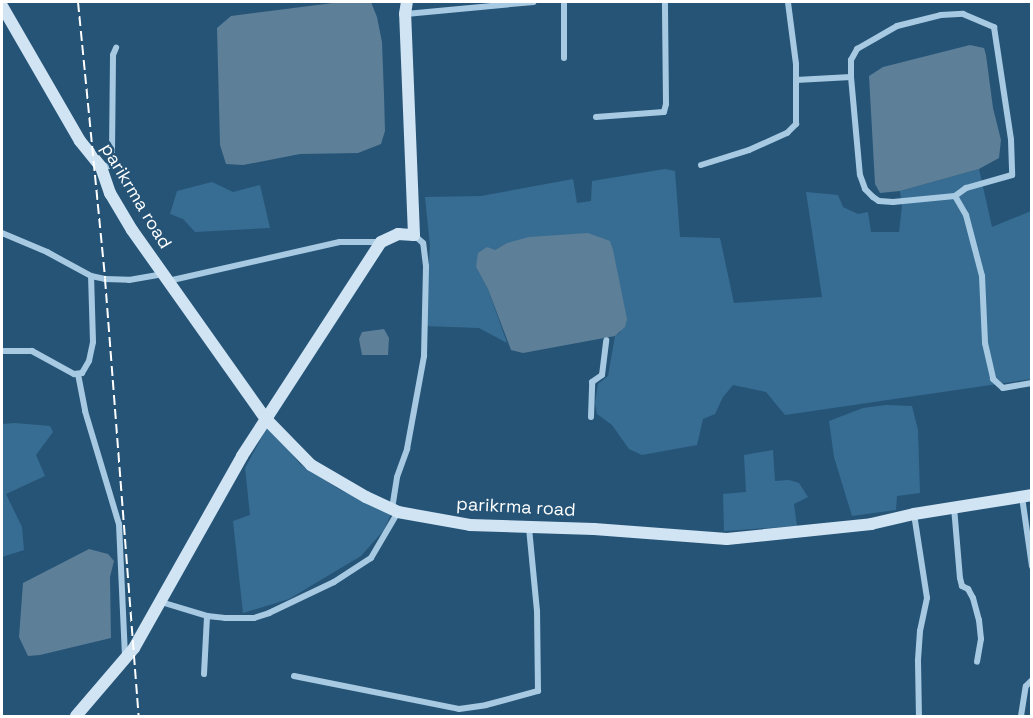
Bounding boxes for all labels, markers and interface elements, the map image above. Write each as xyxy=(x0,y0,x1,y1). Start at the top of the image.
street label: parikrma road xyxy=(96,139,176,253)
street label: parikrma road xyxy=(456,493,576,521)

